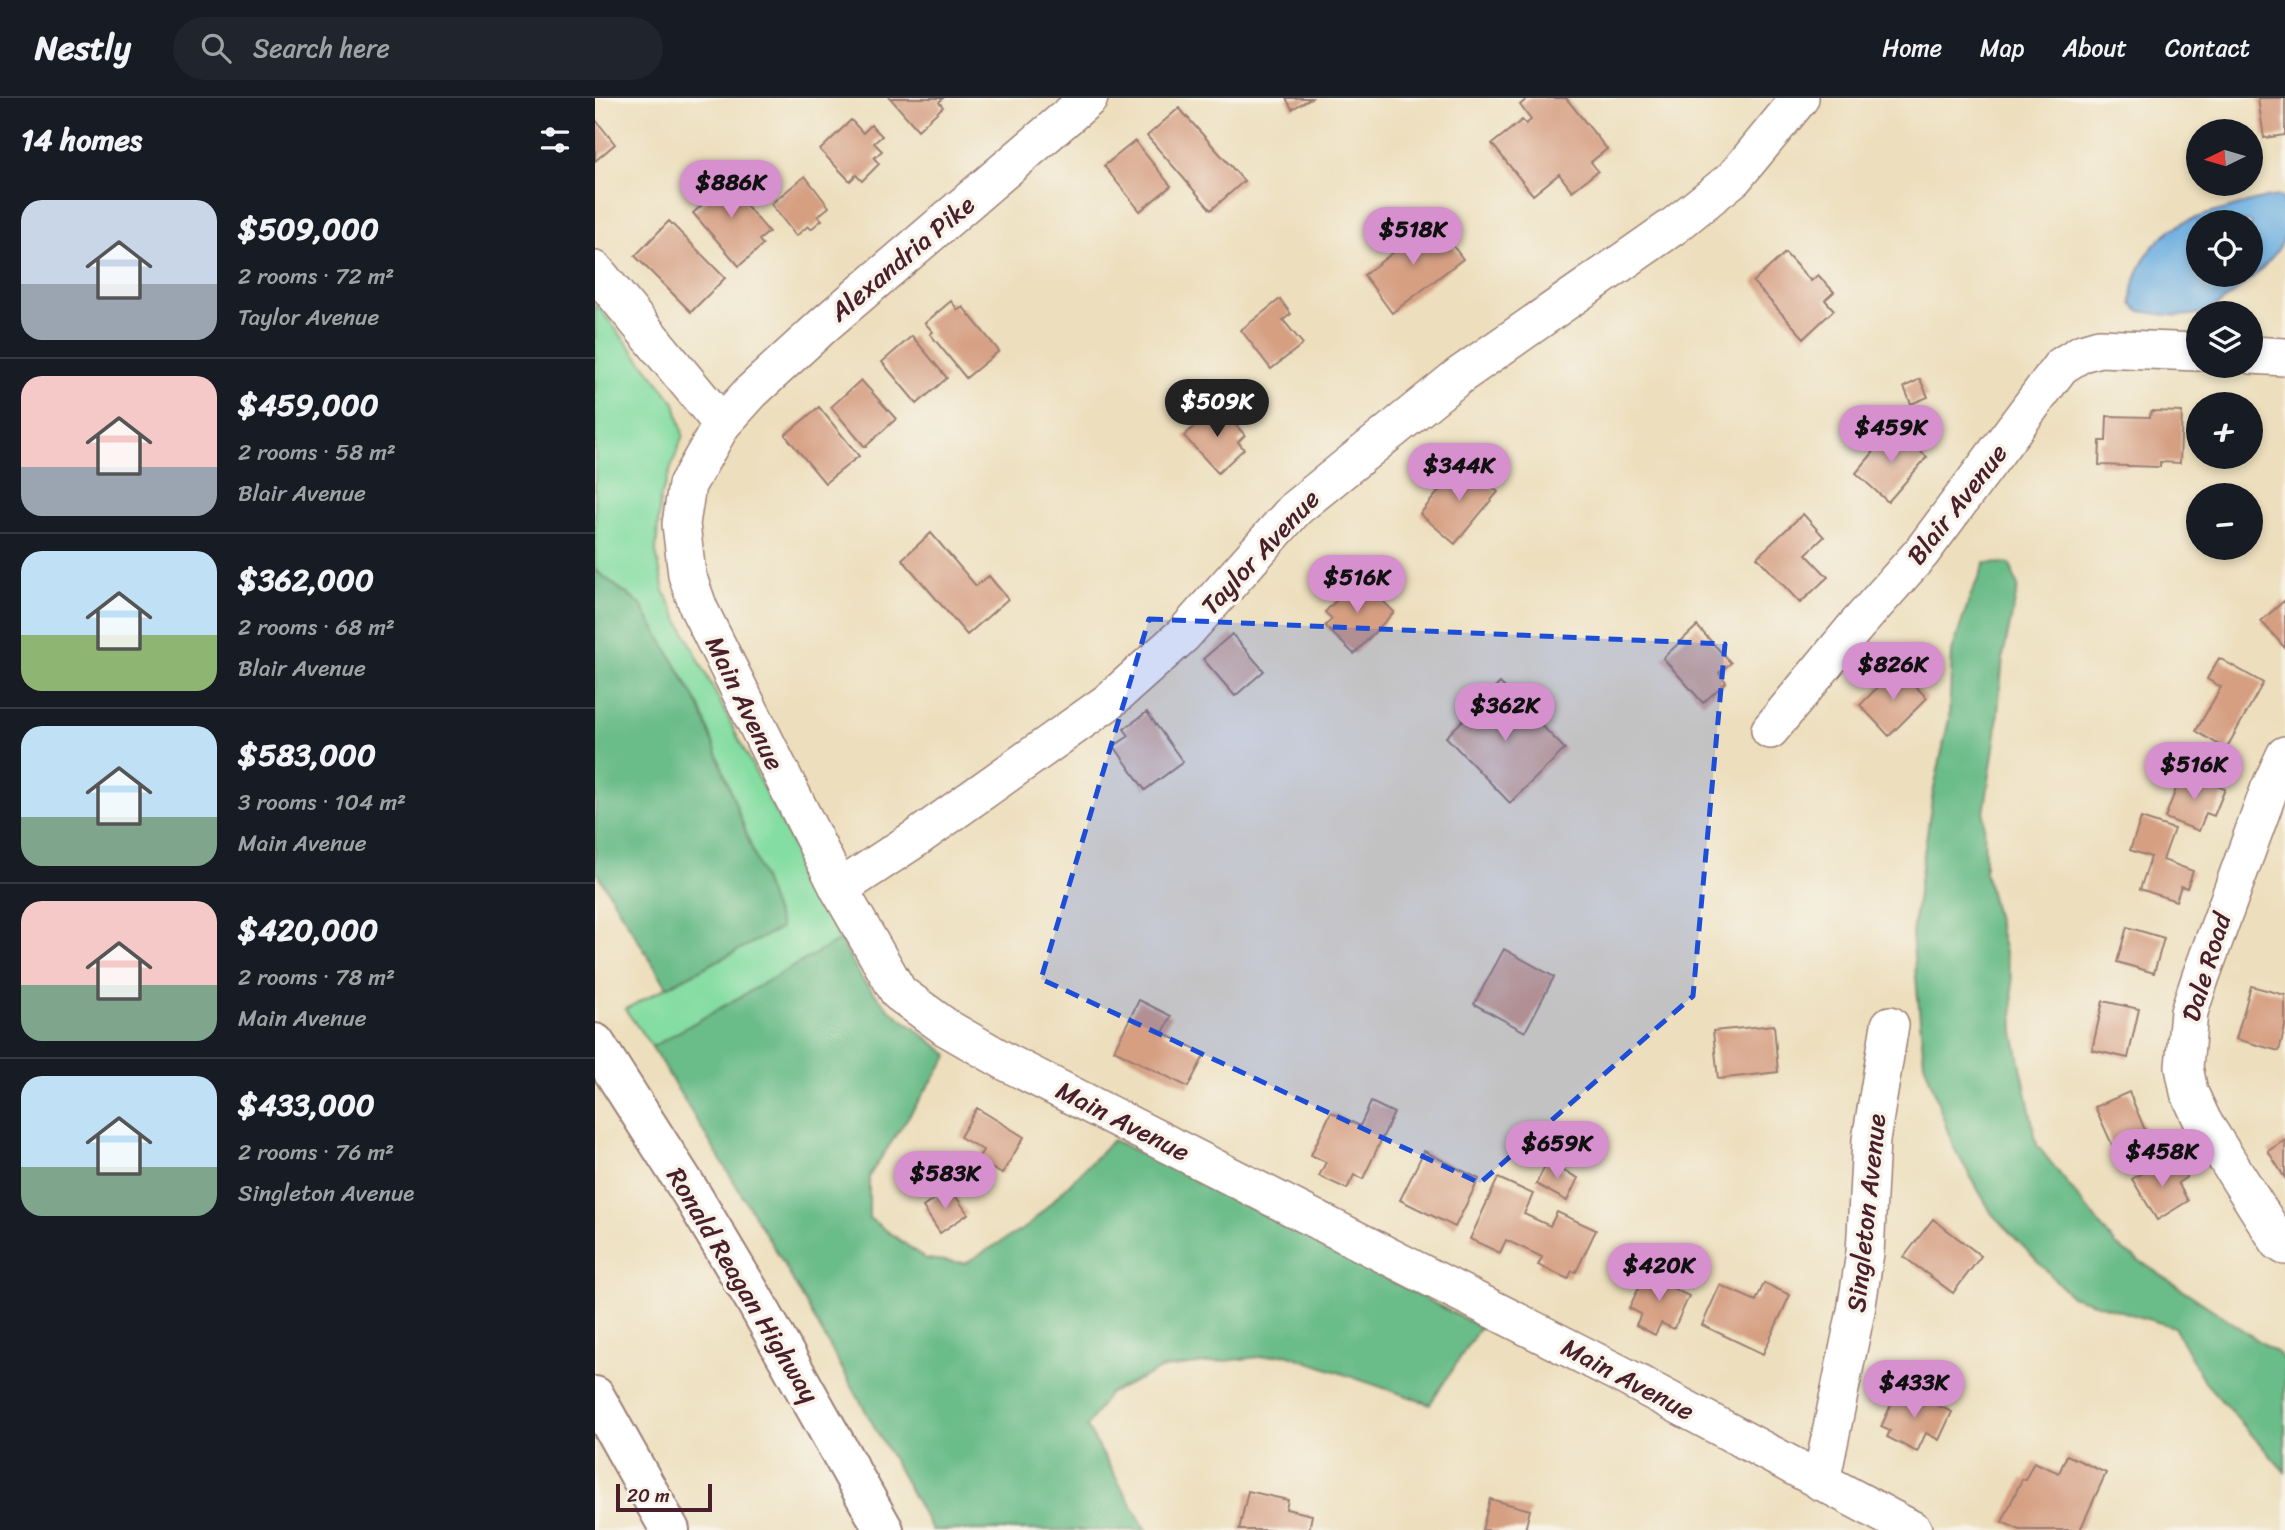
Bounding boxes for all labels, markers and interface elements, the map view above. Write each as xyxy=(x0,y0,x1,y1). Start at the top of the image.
search box xyxy=(173,17,663,80)
text: Nestly xyxy=(35,19,131,77)
text: Search here xyxy=(253,25,390,71)
text: Home xyxy=(1882,27,1942,69)
text: Map xyxy=(1980,27,2024,69)
text: About xyxy=(2062,27,2127,69)
text: Contact xyxy=(2165,27,2250,69)
icon: search xyxy=(197,29,235,67)
text: 14 homes xyxy=(21,113,142,167)
north arrow xyxy=(2186,119,2263,196)
map controls xyxy=(2186,119,2263,560)
icon: filters xyxy=(536,121,574,159)
pin: $886K xyxy=(682,160,780,220)
text: $886K xyxy=(696,162,766,203)
street label: Alexandria Pike xyxy=(818,183,986,334)
text: $509,000 xyxy=(238,202,379,256)
pin: $518K xyxy=(1364,208,1462,267)
text: $518K xyxy=(1379,209,1447,250)
button: locate xyxy=(2186,210,2263,287)
icon: home xyxy=(77,228,161,312)
text: 2 rooms · 72 m² xyxy=(238,256,394,297)
text: Taylor Avenue xyxy=(238,297,379,338)
button: layers xyxy=(2186,301,2263,378)
text: $459,000 xyxy=(238,378,379,432)
pin: $509K xyxy=(1168,380,1266,439)
text: $509K xyxy=(1181,381,1253,422)
button: + xyxy=(2186,392,2263,469)
icon: home xyxy=(77,404,161,488)
pin: $459K xyxy=(1842,406,1940,465)
text: $459K xyxy=(1855,407,1927,448)
text: 2 rooms · 58 m² xyxy=(238,432,396,473)
street label: Blair Avenue xyxy=(1894,433,2020,575)
pin: $344K xyxy=(1410,444,1508,503)
text: $344K xyxy=(1424,445,1494,486)
text: Blair Avenue xyxy=(238,473,366,514)
street label: Taylor Avenue xyxy=(1189,478,1331,626)
button: − xyxy=(2186,483,2263,560)
text: $362,000 xyxy=(238,553,374,607)
pin: $516K xyxy=(1308,556,1406,615)
text: $516K xyxy=(1324,557,1390,598)
icon: home xyxy=(77,579,161,663)
text: 2 rooms · 68 m² xyxy=(238,607,395,648)
street label: Main Avenue xyxy=(692,628,798,778)
pin: $826K xyxy=(1844,642,1942,702)
text: $826K xyxy=(1858,644,1928,685)
text: Blair Avenue xyxy=(238,648,366,689)
pin: $362K xyxy=(1456,684,1554,743)
text: $362K xyxy=(1471,685,1539,726)
text: $583,000 xyxy=(238,728,376,782)
pin: $516K xyxy=(2145,742,2243,802)
text: $516K xyxy=(2161,744,2227,785)
icon: home xyxy=(77,754,161,838)
text: 3 rooms · 104 m² xyxy=(238,782,406,823)
text: Main Avenue xyxy=(238,823,367,864)
text: $420,000 xyxy=(238,903,378,957)
street label: Dale Road xyxy=(2168,905,2245,1027)
icon: home xyxy=(77,929,161,1013)
text: 2 rooms · 78 m² xyxy=(238,957,395,998)
text: Main Avenue xyxy=(238,998,367,1039)
street label: Main Avenue xyxy=(1048,1068,1198,1174)
text: $433,000 xyxy=(238,1078,375,1132)
icon: home xyxy=(77,1104,161,1188)
street label: Singleton Avenue xyxy=(1833,1111,1899,1315)
pin: $659K xyxy=(1508,1122,1606,1181)
text: $659K xyxy=(1522,1123,1592,1164)
pin: $458K xyxy=(2113,1130,2211,1189)
text: $458K xyxy=(2126,1131,2198,1172)
text: 2 rooms · 76 m² xyxy=(238,1132,394,1173)
pin: $583K xyxy=(896,1152,994,1211)
text: $583K xyxy=(910,1153,980,1194)
street label: Ronald Reagan Highway xyxy=(654,1158,832,1413)
text: Singleton Avenue xyxy=(238,1173,414,1214)
pin: $420K xyxy=(1610,1244,1708,1303)
text: $420K xyxy=(1623,1245,1695,1286)
street label: Main Avenue xyxy=(1553,1325,1703,1433)
pin: $433K xyxy=(1865,1360,1963,1420)
text: $433K xyxy=(1879,1362,1949,1403)
text: 20 m xyxy=(627,1479,670,1512)
scale bar xyxy=(616,1481,712,1513)

